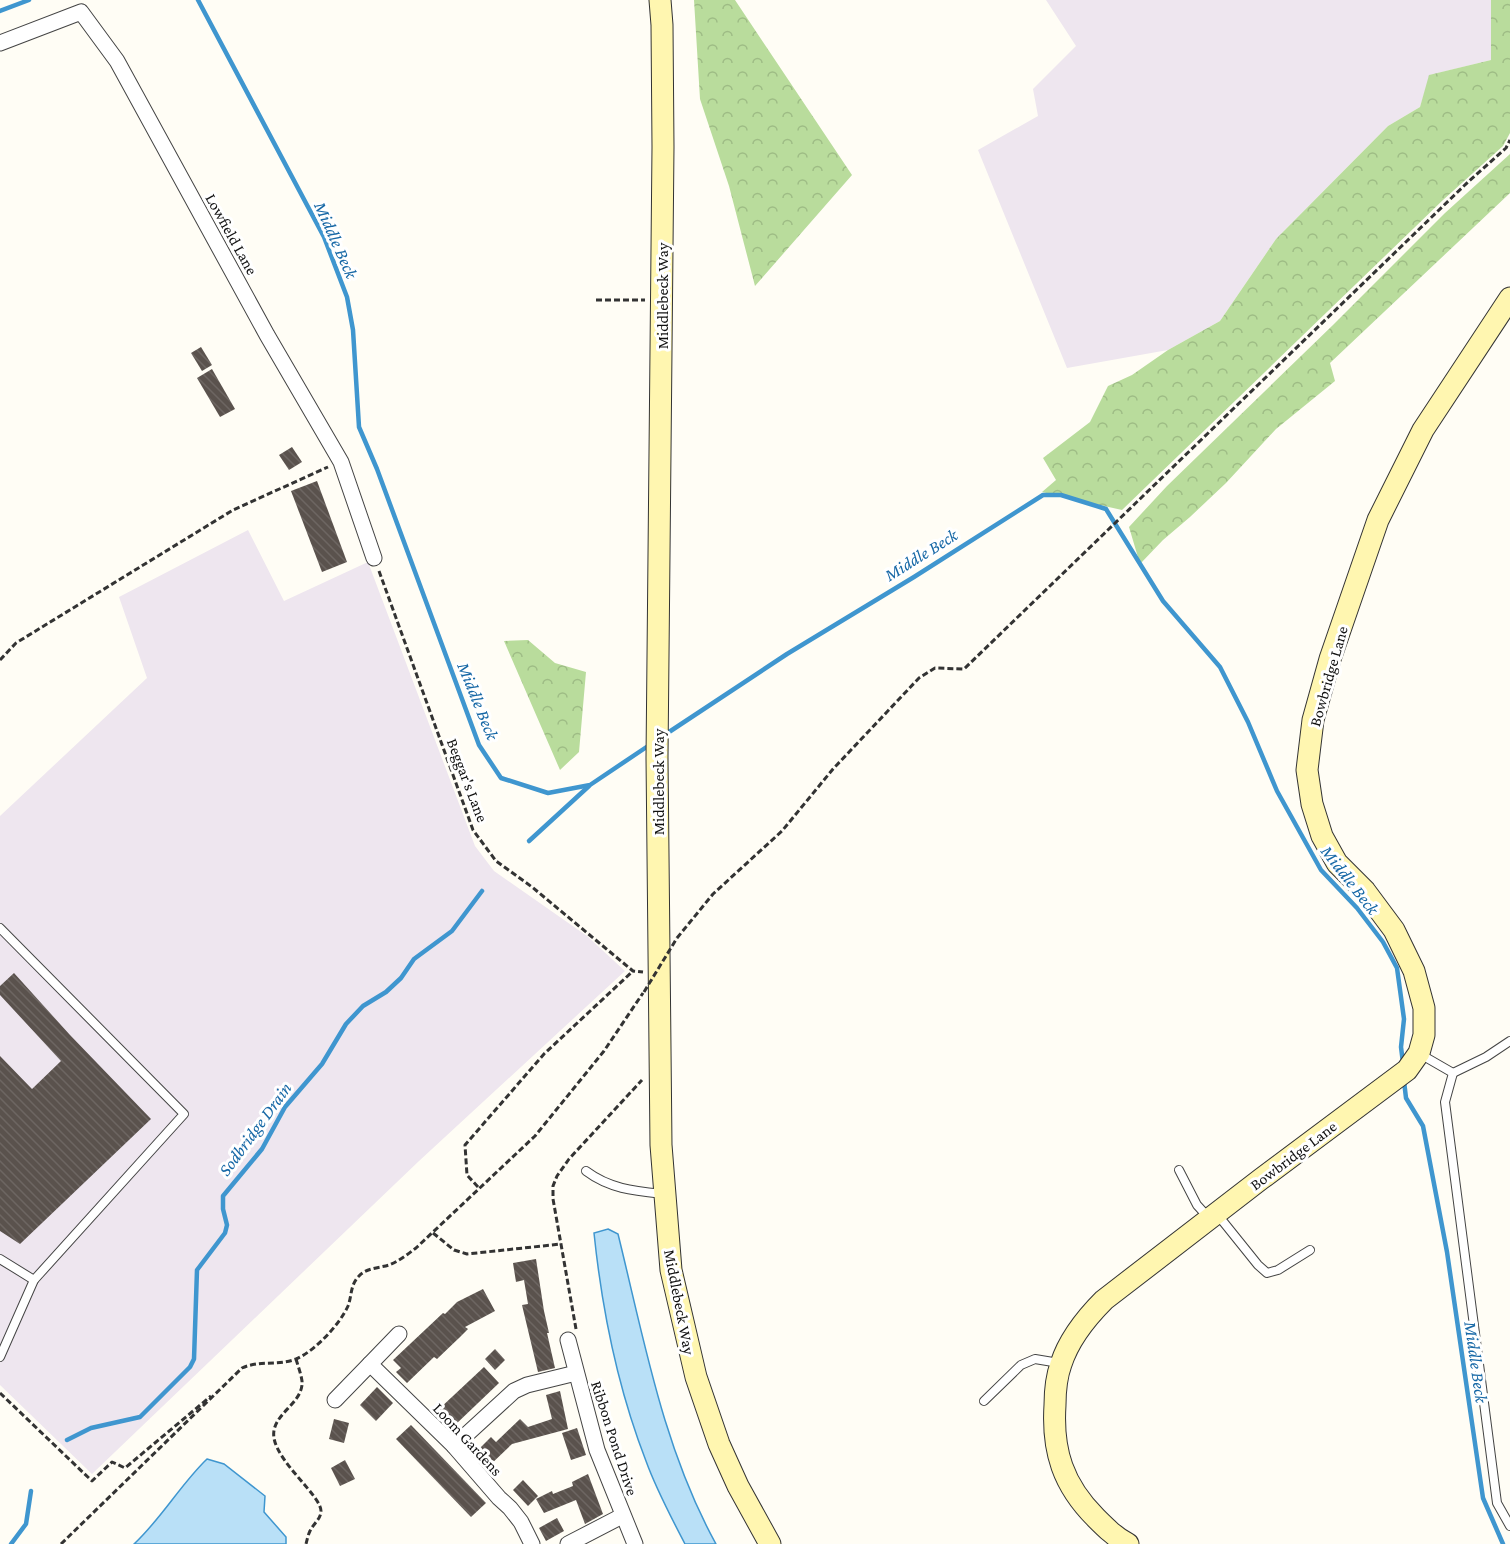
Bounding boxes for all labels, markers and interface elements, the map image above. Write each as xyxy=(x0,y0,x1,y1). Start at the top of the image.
street label: Lowfield Lane xyxy=(202,191,261,278)
water label: Middle Beck xyxy=(310,198,362,283)
street label: Middlebeck Way xyxy=(654,242,672,349)
water label: Middle Beck xyxy=(880,524,962,586)
street label: Bowbridge Lane xyxy=(1306,624,1352,729)
water label: Middle Beck xyxy=(453,658,503,744)
street label: Middlebeck Way xyxy=(650,728,668,835)
street label: Beggar's Lane xyxy=(443,736,491,825)
water label: Middle Beck xyxy=(1316,841,1384,919)
water label: Sodbridge Drain xyxy=(214,1078,296,1180)
street label: Bowbridge Lane xyxy=(1247,1117,1340,1194)
street label: Middlebeck Way xyxy=(660,1248,698,1357)
water label: Middle Beck xyxy=(1460,1319,1492,1405)
street label: Ribbon Pond Drive xyxy=(588,1379,641,1498)
street label: Loom Gardens xyxy=(430,1400,506,1479)

